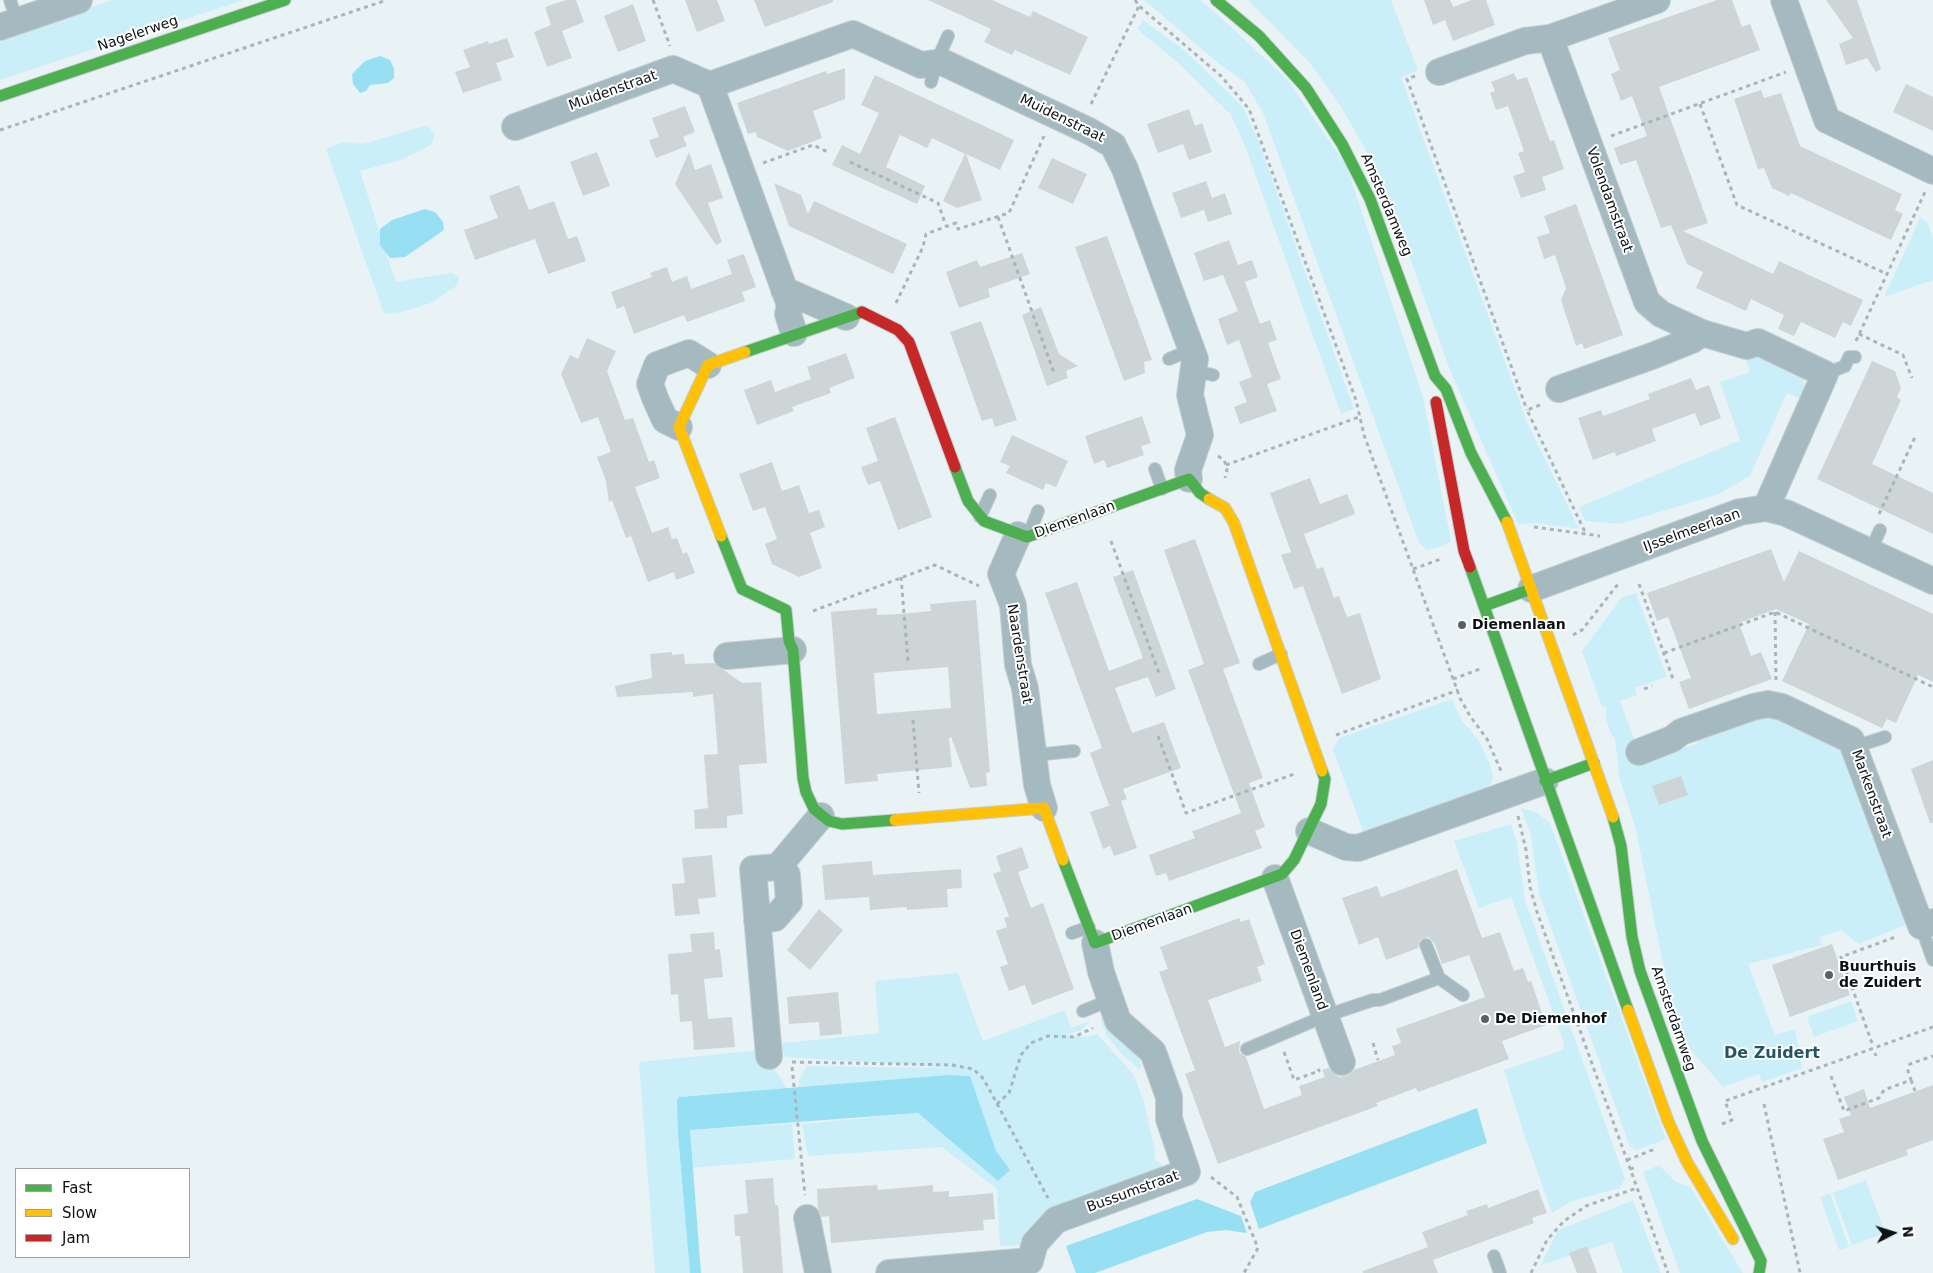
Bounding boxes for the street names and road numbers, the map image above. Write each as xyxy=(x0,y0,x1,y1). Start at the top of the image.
street label: Nagelerweg xyxy=(96,12,180,56)
street label: Muidenstraat xyxy=(567,67,659,115)
street label: Muidenstraat xyxy=(1017,91,1107,147)
street label: Volendamstraat xyxy=(1582,145,1636,255)
street label: Amsterdamweg xyxy=(1357,151,1415,259)
street label: Diemenlaan xyxy=(1033,498,1117,542)
street label: IJsselmeerlaan xyxy=(1641,506,1743,556)
street label: Naardenstraat xyxy=(1003,603,1035,705)
street label: Markenstraat xyxy=(1847,748,1895,840)
street label: Diemenlaan xyxy=(1110,901,1194,945)
street label: Diemenland xyxy=(1286,927,1330,1013)
street label: Amsterdamweg xyxy=(1647,964,1699,1074)
street label: Bussumstraat xyxy=(1085,1168,1181,1216)

